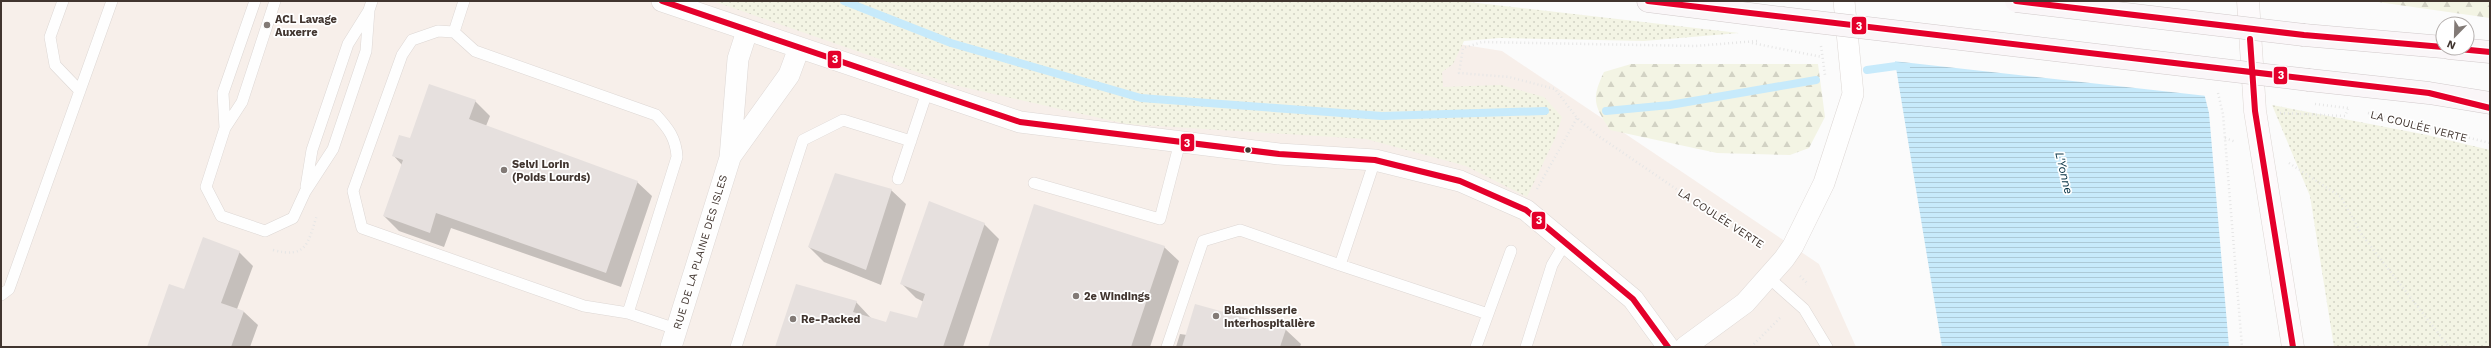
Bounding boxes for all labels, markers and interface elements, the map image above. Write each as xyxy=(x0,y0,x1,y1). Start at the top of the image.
place label: ACL Lavage Auxerre xyxy=(275,13,337,39)
line badge: 3 xyxy=(1851,16,1867,35)
north arrow xyxy=(2435,16,2475,56)
marker: ACL Lavage Auxerre xyxy=(262,20,272,30)
text: 3 xyxy=(1856,20,1863,33)
text: N xyxy=(2445,37,2458,52)
line badge: 3 xyxy=(827,50,842,69)
text: 3 xyxy=(832,53,839,66)
line badge: 3 xyxy=(2273,66,2288,85)
text: 3 xyxy=(2278,69,2285,82)
street label: LA COULÉE VERTE xyxy=(2369,107,2469,145)
line badge: 3 xyxy=(1180,133,1195,152)
text: 3 xyxy=(1184,137,1191,150)
unlabelled marker xyxy=(1243,145,1253,155)
water label: L'Yonne xyxy=(2052,151,2076,196)
place label: Selvi Lorin (Poids Lourds) xyxy=(512,158,591,184)
marker: Selvi Lorin (Poids Lourds) xyxy=(499,165,509,175)
street label: RUE DE LA PLAINE DES ISLES xyxy=(671,173,730,331)
street label: LA COULÉE VERTE xyxy=(1675,185,1767,251)
line badge: 3 xyxy=(1531,211,1546,230)
text: 3 xyxy=(1536,214,1543,227)
place label: 2e Windings xyxy=(1084,290,1150,303)
marker: 2e Windings xyxy=(1071,291,1081,301)
place label: Blanchisserie Interhospitalière xyxy=(1224,304,1315,330)
marker: Blanchisserie Interhospitalière xyxy=(1211,311,1221,321)
place label: Re-Packed xyxy=(801,313,861,326)
marker: Re-Packed xyxy=(788,314,798,324)

